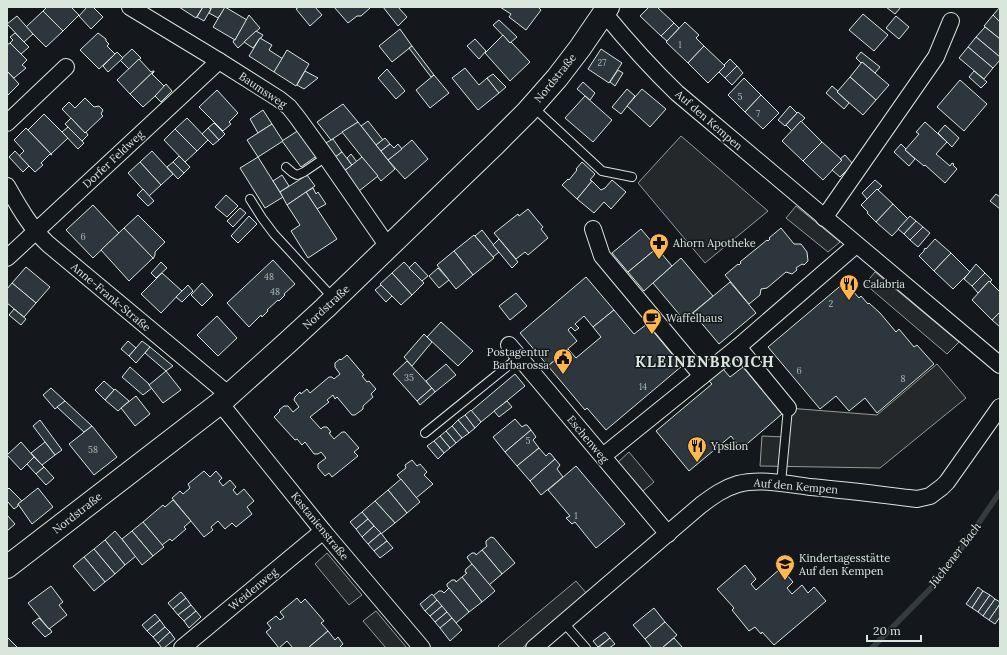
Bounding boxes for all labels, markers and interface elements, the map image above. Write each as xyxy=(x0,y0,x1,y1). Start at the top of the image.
house number: 1 xyxy=(678,39,682,50)
street label: Nordstraße xyxy=(531,51,579,105)
house number: 27 xyxy=(598,57,606,68)
street label: Baumsweg xyxy=(236,69,290,112)
street label: Auf den Kempen xyxy=(672,86,746,153)
house number: 5 xyxy=(738,91,743,102)
house number: 7 xyxy=(756,108,760,119)
street label: Dorfer Feldweg xyxy=(79,126,147,191)
house number: 6 xyxy=(80,231,86,242)
pharmacy icon: Ahorn Apotheke xyxy=(648,232,670,260)
place label: Ahorn Apotheke xyxy=(672,236,756,250)
street label: Anne-Frank-Straße xyxy=(68,259,154,334)
house number: 48 xyxy=(264,271,274,282)
restaurant icon: Calabria xyxy=(838,273,860,301)
place label: Calabria xyxy=(863,277,905,291)
street label: Nordstraße xyxy=(300,282,352,332)
house number: 48 xyxy=(270,286,280,297)
house number: 2 xyxy=(829,298,834,309)
cafe icon: Waffelhaus xyxy=(641,307,663,335)
place label: Waffelhaus xyxy=(666,311,723,325)
place label: Postagentur Barbarossa xyxy=(487,345,549,372)
public building icon: Postagentur Barbarossa xyxy=(552,347,574,375)
district label: KLEINENBROICH xyxy=(635,352,775,371)
house number: 6 xyxy=(796,365,802,376)
house number: 35 xyxy=(404,372,414,383)
house number: 8 xyxy=(900,373,906,384)
house number: 14 xyxy=(639,381,647,392)
street label: Eschenweg xyxy=(564,412,612,466)
house number: 5 xyxy=(526,435,531,446)
restaurant icon: Ypsilon xyxy=(686,435,708,463)
place label: Ypsilon xyxy=(710,439,749,453)
house number: 58 xyxy=(88,444,98,455)
street label: Auf den Kempen xyxy=(752,475,839,497)
street label: Nordstraße xyxy=(49,489,105,537)
street label: Kastanienstraße xyxy=(288,489,352,563)
house number: 1 xyxy=(574,510,578,521)
water label: Jüchener Bach xyxy=(925,519,984,591)
place label: Kindertagesstätte Auf den Kempen xyxy=(798,551,890,578)
school or university icon: Kindertagesstätte Auf den Kempen xyxy=(774,553,796,581)
street label: Weidenweg xyxy=(226,564,281,613)
scale bar xyxy=(867,617,921,643)
text: 20 m xyxy=(873,623,901,638)

